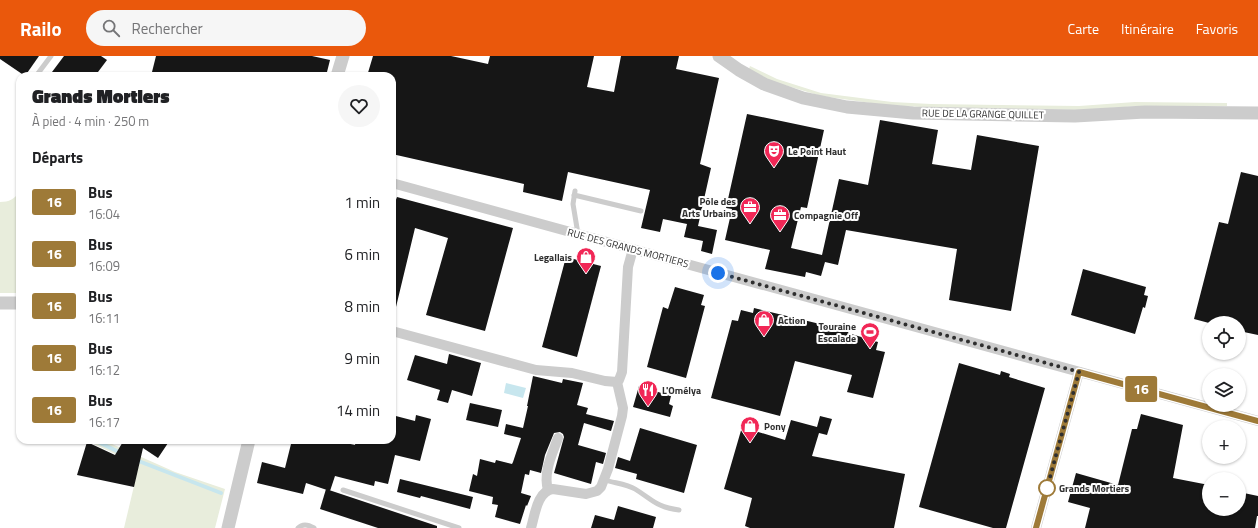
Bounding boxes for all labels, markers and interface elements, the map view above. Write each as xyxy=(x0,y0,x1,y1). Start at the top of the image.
search box xyxy=(86,10,366,46)
text: Railo xyxy=(20,14,62,43)
icon: search xyxy=(100,17,122,39)
text: Rechercher xyxy=(132,17,203,40)
text: Carte xyxy=(1068,18,1099,39)
text: Itinéraire xyxy=(1121,18,1174,39)
text: Favoris xyxy=(1196,18,1238,39)
text: Grands Mortiers xyxy=(32,81,170,110)
button: heart xyxy=(338,85,380,127)
street label: RUE DE LA GRANGE QUILLET xyxy=(922,105,1045,123)
text: À pied · 4 min · 250 m xyxy=(32,111,149,131)
theatre icon: Le Point Haut xyxy=(763,140,785,168)
place label: Le Point Haut xyxy=(788,144,847,159)
text: Départs xyxy=(32,146,83,169)
text: Bus xyxy=(88,181,113,204)
text: 16 xyxy=(46,191,62,212)
text: 1 min xyxy=(344,191,380,214)
place label: Pôle des Arts Urbains xyxy=(682,194,736,221)
office icon: Pôle des Arts Urbains xyxy=(739,196,761,224)
text: 16:04 xyxy=(88,204,120,224)
office icon: Compagnie Off xyxy=(769,204,791,232)
place label: Compagnie Off xyxy=(794,208,858,223)
street label: RUE DES GRANDS MORTIERS xyxy=(566,225,690,271)
text: Bus xyxy=(88,233,113,256)
text: 16 xyxy=(46,243,62,264)
text: 6 min xyxy=(344,243,380,266)
shop icon: Legallais xyxy=(575,246,597,274)
place label: Legallais xyxy=(534,250,572,265)
text: 16:09 xyxy=(88,256,120,276)
your location xyxy=(708,263,728,283)
text: Bus xyxy=(88,285,113,308)
text: 16 xyxy=(46,295,62,316)
text: 8 min xyxy=(344,295,380,318)
text: 16:11 xyxy=(88,308,120,328)
shop icon: Action xyxy=(753,309,775,337)
place label: Action xyxy=(778,313,806,328)
map controls xyxy=(1202,316,1246,516)
button: locate xyxy=(1202,316,1246,360)
place label: Touraine Escalade xyxy=(818,319,856,346)
sports icon: Touraine Escalade xyxy=(859,321,881,349)
text: Bus xyxy=(88,337,113,360)
text: 16 xyxy=(46,347,62,368)
text: 9 min xyxy=(344,347,380,370)
text: 16:12 xyxy=(88,360,120,380)
button: layers xyxy=(1202,368,1246,412)
line badge: 16 xyxy=(1123,376,1159,402)
text: 16 xyxy=(1133,378,1149,399)
restaurant icon: L'Omélya xyxy=(637,379,659,407)
place label: L'Omélya xyxy=(662,383,701,398)
text: Bus xyxy=(88,389,113,412)
text: 16 xyxy=(46,399,62,420)
text: 14 min xyxy=(336,399,380,422)
text: 16:17 xyxy=(88,412,120,432)
shop icon: Pony xyxy=(739,415,761,443)
place label: Pony xyxy=(764,419,786,434)
button: + xyxy=(1202,420,1246,464)
button: − xyxy=(1202,472,1246,516)
marker: Grands Mortiers xyxy=(1038,479,1056,497)
place label: Grands Mortiers xyxy=(1059,481,1129,496)

